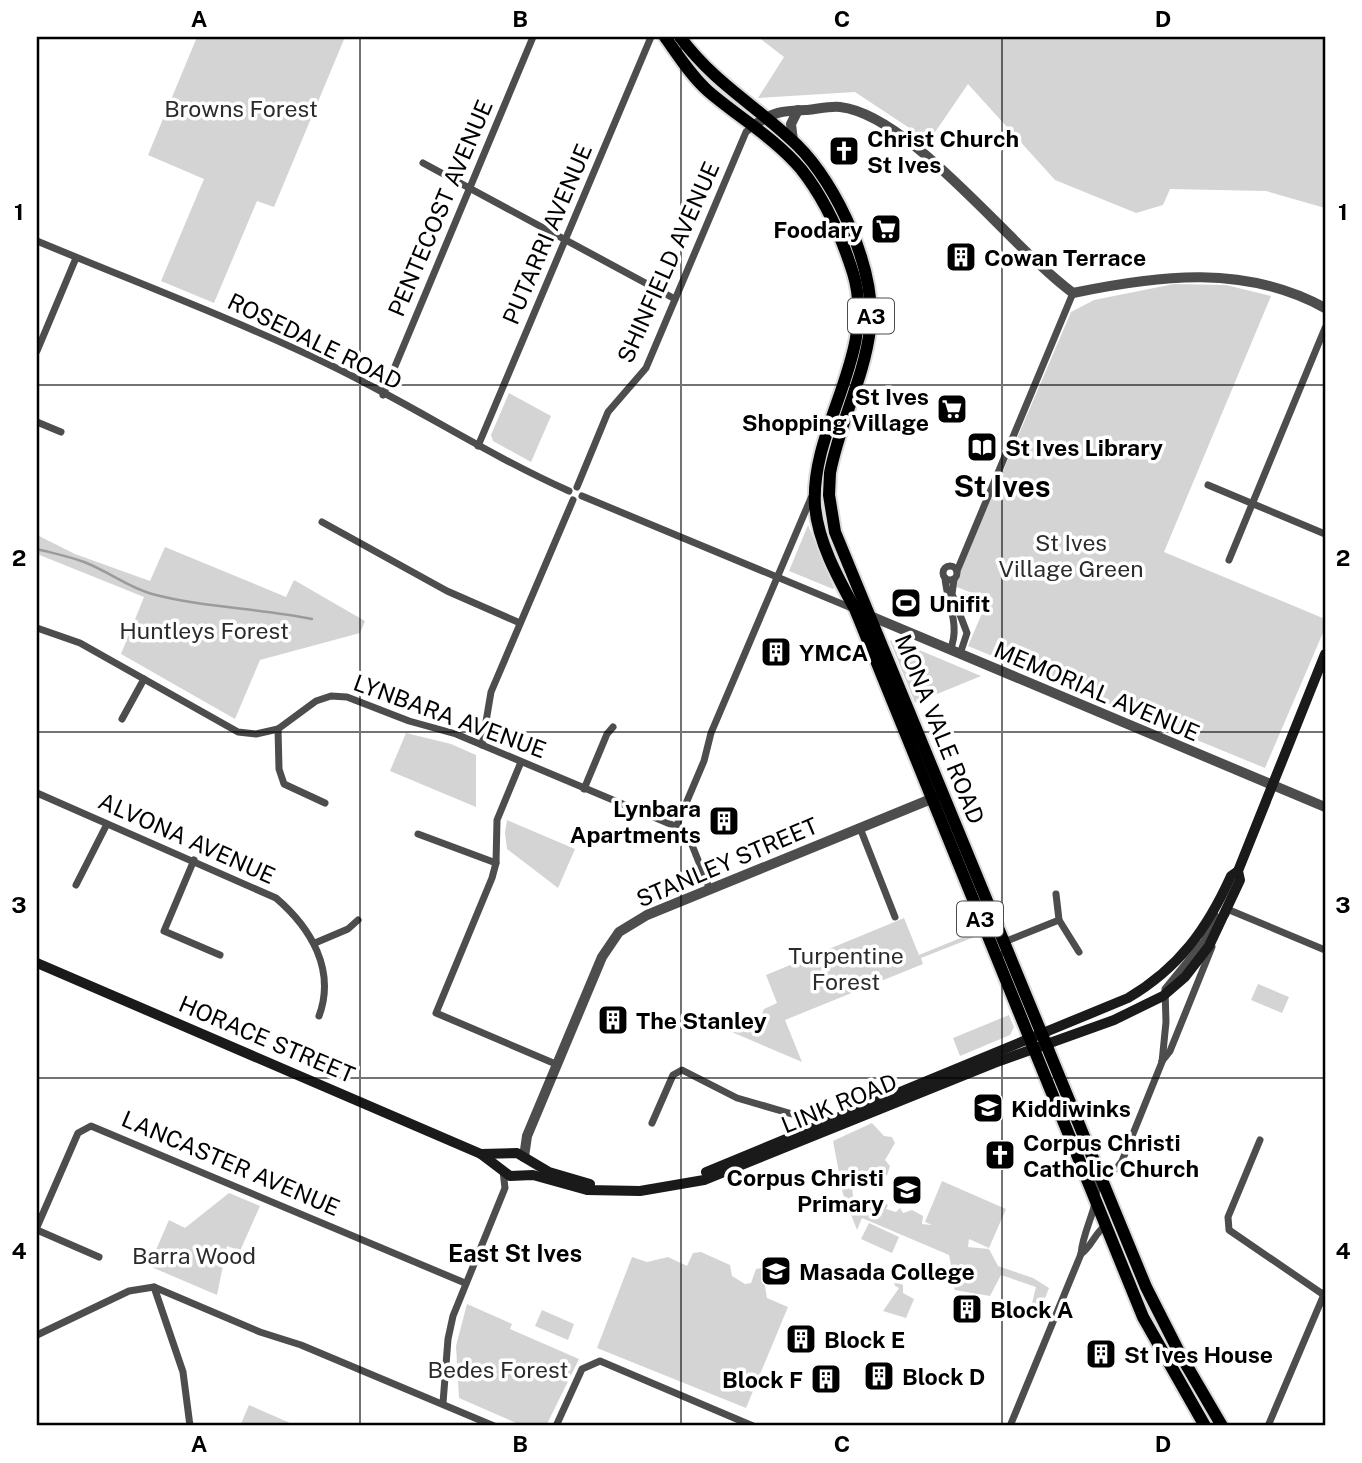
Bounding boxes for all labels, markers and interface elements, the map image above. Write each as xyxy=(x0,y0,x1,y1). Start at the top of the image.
text: A xyxy=(191,5,208,32)
text: B xyxy=(512,5,528,32)
text: C xyxy=(834,5,850,32)
text: D xyxy=(1155,5,1171,32)
park label: Browns Forest xyxy=(164,95,318,122)
street label: PENTECOST AVENUE xyxy=(382,96,498,320)
place label: Christ Church St Ives xyxy=(867,125,1019,178)
church icon: Christ Church St Ives xyxy=(827,134,861,168)
street label: PUTARRI AVENUE xyxy=(497,140,597,328)
street label: SHINFIELD AVENUE xyxy=(611,157,725,367)
text: 1 xyxy=(14,198,24,225)
text: 1 xyxy=(1338,198,1348,225)
supermarket icon: Foodary xyxy=(869,212,903,246)
place label: Foodary xyxy=(773,216,863,243)
building icon: Cowan Terrace xyxy=(944,240,978,274)
place label: Cowan Terrace xyxy=(984,244,1146,271)
street label: ROSEDALE ROAD xyxy=(224,287,406,395)
road number: A3 xyxy=(848,298,894,334)
place label: St Ives Shopping Village xyxy=(742,383,929,436)
supermarket icon: St Ives Shopping Village xyxy=(935,392,969,426)
library icon: St Ives Library xyxy=(965,430,999,464)
place label: St Ives Library xyxy=(1005,434,1163,461)
district label: St Ives xyxy=(953,468,1051,504)
park label: St Ives Village Green xyxy=(999,529,1143,582)
text: 2 xyxy=(12,544,26,571)
text: 2 xyxy=(1336,544,1350,571)
sports icon: Unifit xyxy=(889,586,923,620)
place label: Unifit xyxy=(929,590,990,617)
park label: Huntleys Forest xyxy=(119,617,289,644)
street label: MONA VALE ROAD xyxy=(890,630,990,828)
building icon: YMCA xyxy=(759,635,793,669)
street label: MEMORIAL AVENUE xyxy=(990,635,1204,747)
place label: YMCA xyxy=(799,639,868,666)
street label: LYNBARA AVENUE xyxy=(350,669,550,763)
street label: ALVONA AVENUE xyxy=(94,787,280,889)
place label: Lynbara Apartments xyxy=(570,795,701,848)
building icon: Lynbara Apartments xyxy=(707,804,741,838)
street label: STANLEY STREET xyxy=(632,811,822,912)
text: 3 xyxy=(11,891,27,918)
text: 3 xyxy=(1335,891,1351,918)
road number: A3 xyxy=(957,902,1003,936)
park label: Turpentine Forest xyxy=(788,942,904,995)
street label: HORACE STREET xyxy=(175,990,359,1088)
building icon: The Stanley xyxy=(596,1003,630,1037)
place label: The Stanley xyxy=(636,1007,767,1034)
street label: LINK ROAD xyxy=(777,1068,901,1138)
school or university icon: Kiddiwinks xyxy=(971,1091,1005,1125)
place label: Kiddiwinks xyxy=(1011,1095,1131,1122)
street label: LANCASTER AVENUE xyxy=(118,1105,344,1221)
place label: Corpus Christi Catholic Church xyxy=(1023,1129,1199,1182)
church icon: Corpus Christi Catholic Church xyxy=(983,1138,1017,1172)
place label: Corpus Christi Primary xyxy=(726,1164,884,1217)
school or university icon: Corpus Christi Primary xyxy=(890,1173,924,1207)
text: 4 xyxy=(11,1237,27,1264)
text: 4 xyxy=(1335,1237,1351,1264)
district label: East St Ives xyxy=(448,1239,582,1267)
park label: Barra Wood xyxy=(132,1242,256,1269)
school or university icon: Masada College xyxy=(759,1254,793,1288)
place label: Masada College xyxy=(799,1258,975,1285)
building icon: Block A xyxy=(950,1292,984,1326)
place label: Block A xyxy=(990,1296,1074,1323)
building icon: Block E xyxy=(784,1322,818,1356)
place label: Block E xyxy=(824,1326,905,1353)
building icon: St Ives House xyxy=(1084,1337,1118,1371)
place label: St Ives House xyxy=(1124,1341,1273,1368)
park label: Bedes Forest xyxy=(428,1356,568,1383)
building icon: Block D xyxy=(862,1359,896,1393)
building icon: Block F xyxy=(809,1362,843,1396)
place label: Block D xyxy=(902,1363,985,1390)
place label: Block F xyxy=(722,1366,803,1393)
text: A xyxy=(191,1430,208,1457)
text: B xyxy=(512,1430,528,1457)
text: C xyxy=(834,1430,850,1457)
text: D xyxy=(1155,1430,1171,1457)

